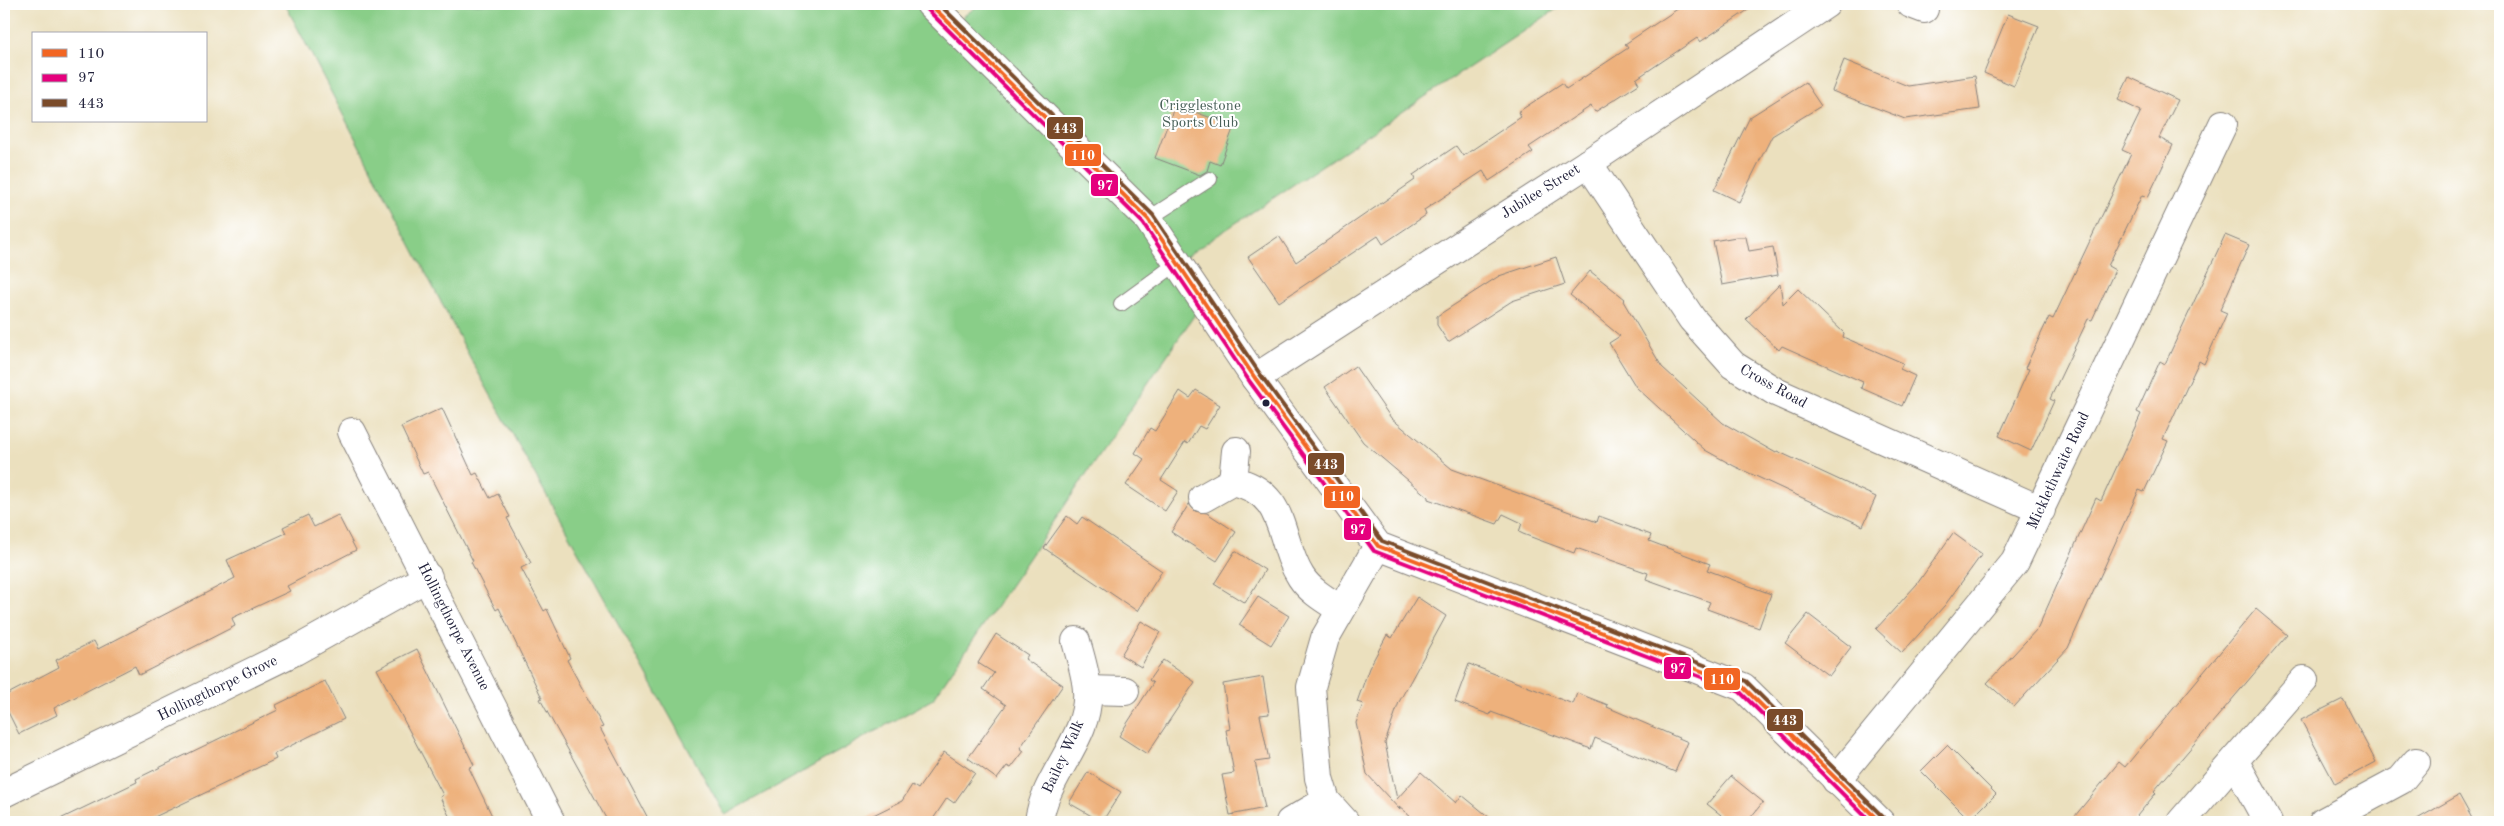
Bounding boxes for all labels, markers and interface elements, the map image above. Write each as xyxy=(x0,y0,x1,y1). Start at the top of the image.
legend xyxy=(32,32,208,122)
text: 110 xyxy=(78,47,104,62)
text: 97 xyxy=(78,71,95,86)
text: 443 xyxy=(78,97,104,112)
park label: Crigglestone Sports Club xyxy=(1159,99,1241,131)
line badge: 443 xyxy=(1046,116,1084,140)
text: 443 xyxy=(1053,122,1077,136)
line badge: 110 xyxy=(1064,143,1102,167)
text: 110 xyxy=(1071,149,1095,163)
street label: Jubilee Street xyxy=(1499,162,1583,222)
line badge: 97 xyxy=(1090,173,1119,197)
text: 97 xyxy=(1097,179,1113,193)
street label: Cross Road xyxy=(1737,362,1809,412)
unlabelled marker xyxy=(1261,398,1271,408)
street label: Micklethwaite Road xyxy=(2025,410,2093,532)
line badge: 443 xyxy=(1307,452,1345,476)
text: 443 xyxy=(1314,458,1338,472)
line badge: 110 xyxy=(1323,485,1361,509)
text: 110 xyxy=(1330,490,1354,504)
line badge: 97 xyxy=(1343,517,1372,541)
text: 97 xyxy=(1350,523,1366,537)
street label: Hollingthorpe Avenue xyxy=(414,561,492,693)
street label: Hollingthorpe Grove xyxy=(156,653,280,725)
line badge: 97 xyxy=(1663,656,1692,680)
text: 97 xyxy=(1670,662,1686,676)
line badge: 110 xyxy=(1703,667,1741,691)
text: 110 xyxy=(1710,673,1734,687)
line badge: 443 xyxy=(1766,708,1804,732)
text: 443 xyxy=(1773,714,1797,728)
street label: Bailey Walk xyxy=(1041,718,1088,796)

